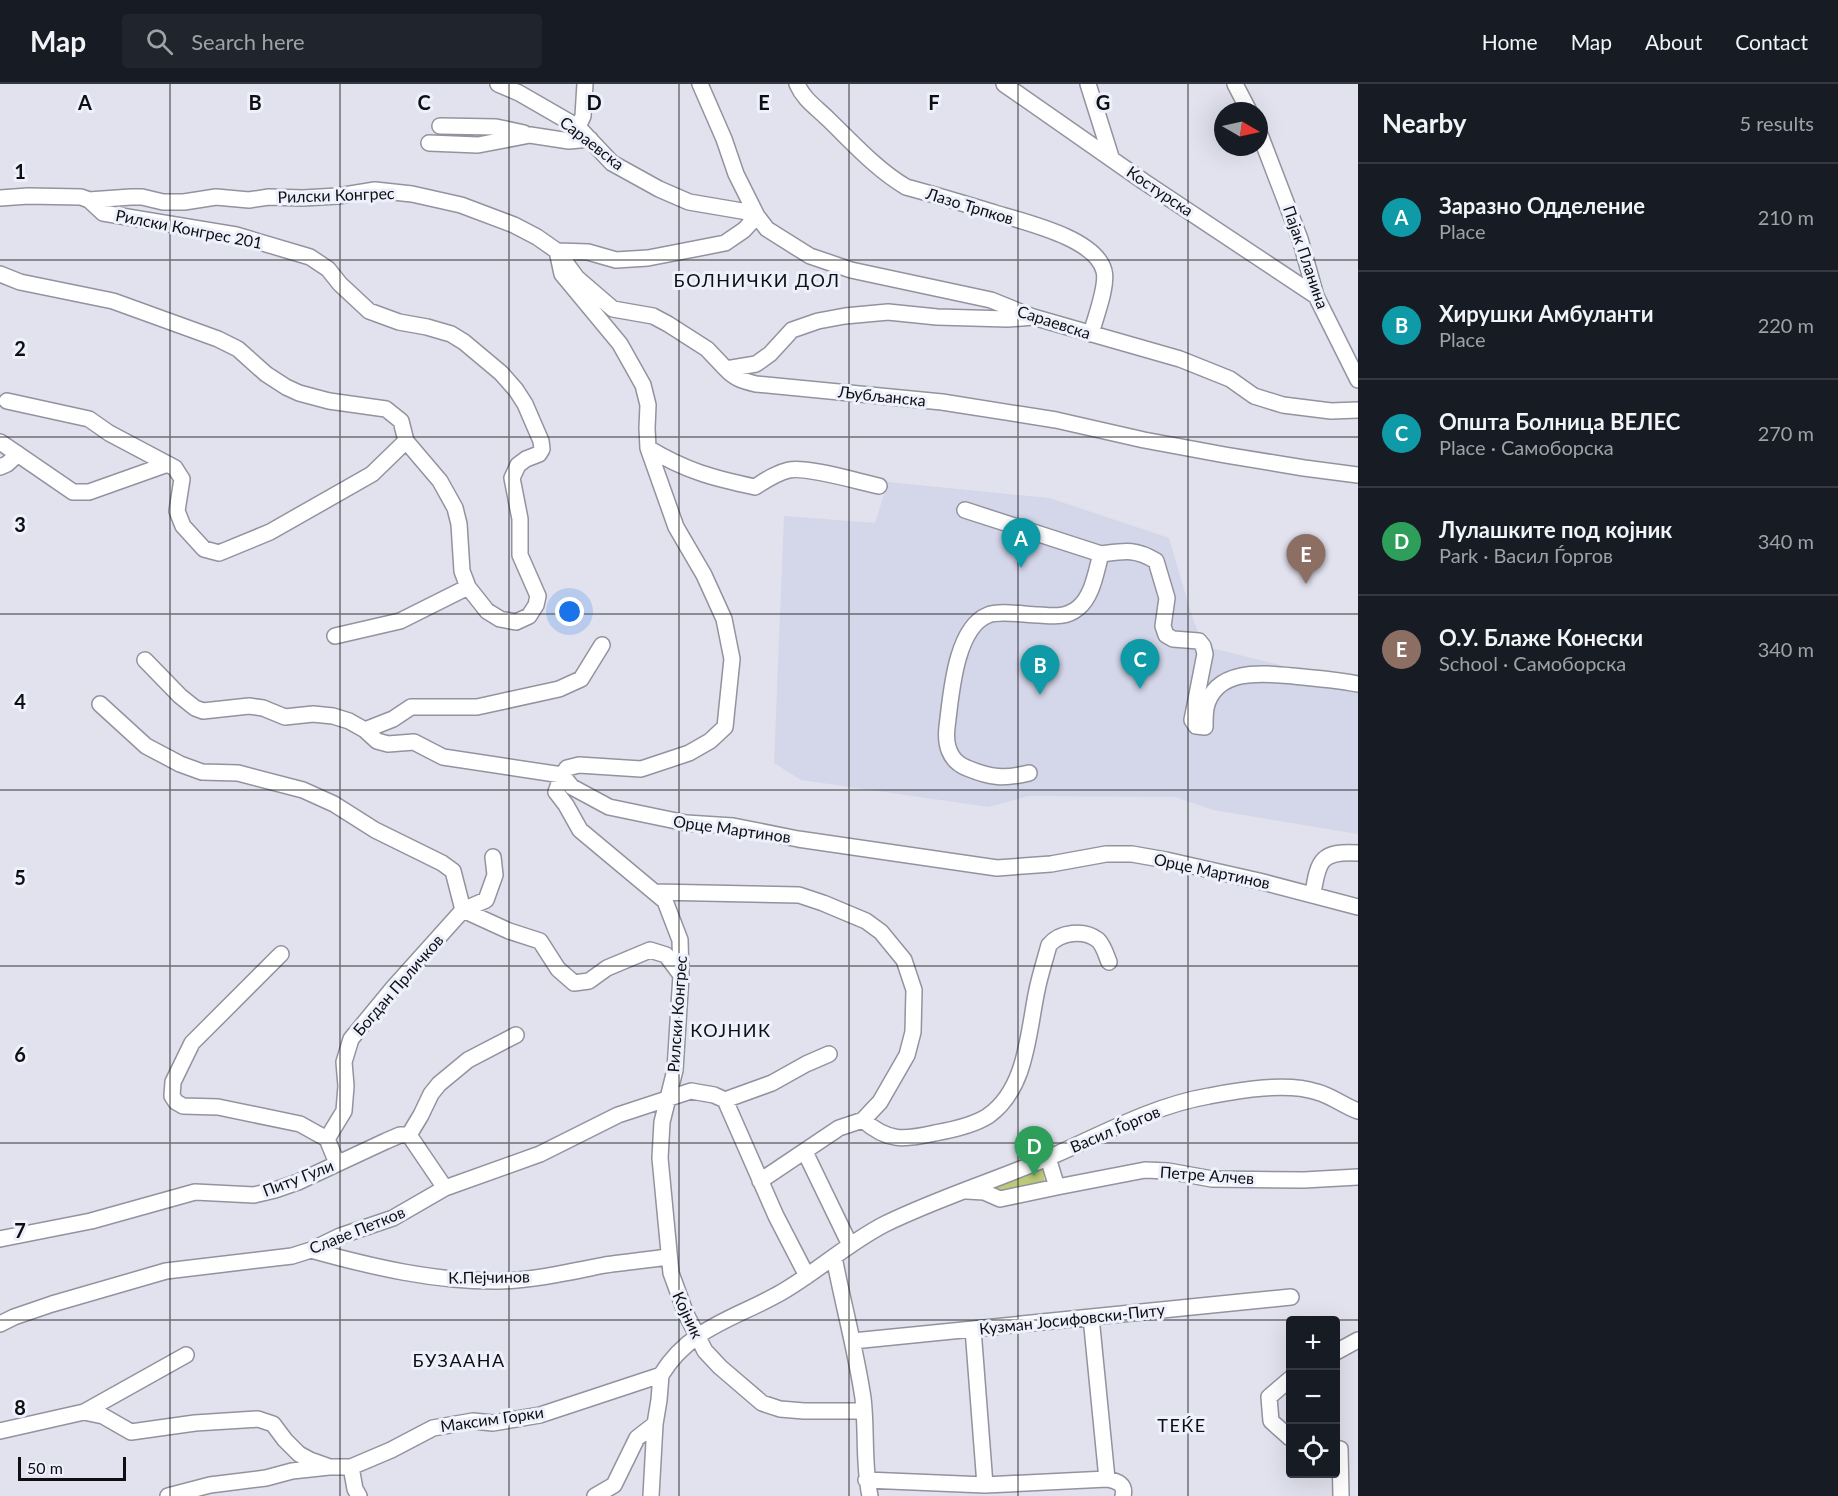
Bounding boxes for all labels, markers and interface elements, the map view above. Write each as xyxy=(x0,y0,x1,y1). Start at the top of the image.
search box xyxy=(122,14,542,68)
text: Map xyxy=(30,24,86,58)
icon: search xyxy=(143,25,176,58)
text: Search here xyxy=(191,28,305,55)
text: Home xyxy=(1482,29,1538,54)
text: Map xyxy=(1571,29,1612,54)
text: About xyxy=(1645,29,1702,54)
text: Contact xyxy=(1735,29,1808,54)
text: A xyxy=(77,90,92,114)
text: B xyxy=(248,90,262,114)
text: C xyxy=(417,90,431,114)
text: D xyxy=(586,90,602,114)
text: E xyxy=(758,90,770,114)
text: F xyxy=(928,90,940,114)
text: G xyxy=(1096,90,1110,114)
north arrow xyxy=(1214,102,1268,156)
text: Nearby xyxy=(1382,107,1467,139)
text: 5 results xyxy=(1739,111,1814,135)
street label: Сараевска xyxy=(557,112,628,173)
text: 1 xyxy=(14,159,26,183)
street label: Костурска xyxy=(1123,161,1197,220)
street label: Рилски Конгрес xyxy=(277,183,395,206)
street label: Лазо Трпков xyxy=(923,183,1016,228)
text: Заразно Одделение xyxy=(1439,192,1645,219)
street label: Пајак Планина xyxy=(1280,203,1333,311)
street label: Рилски Конгрес 201 xyxy=(114,205,264,252)
text: A xyxy=(1395,205,1408,229)
text: 210 m xyxy=(1758,205,1814,229)
text: Place xyxy=(1439,219,1486,243)
district label: БОЛНИЧКИ ДОЛ xyxy=(673,269,841,291)
text: Хирушки Амбуланти xyxy=(1439,300,1653,327)
street label: Сараевска xyxy=(1015,301,1093,342)
text: B xyxy=(1395,313,1408,337)
text: 220 m xyxy=(1758,313,1814,337)
text: Place xyxy=(1439,327,1486,351)
text: 2 xyxy=(14,336,26,360)
street label: Љубљанска xyxy=(836,381,927,410)
text: Општа Болница ВЕЛЕС xyxy=(1439,408,1680,435)
text: C xyxy=(1395,421,1408,445)
text: 270 m xyxy=(1758,421,1814,445)
text: Place · Самоборска xyxy=(1439,435,1614,459)
text: 3 xyxy=(14,512,26,536)
text: Лулашките под којник xyxy=(1439,516,1672,543)
pin: A xyxy=(1002,518,1040,568)
text: D xyxy=(1394,529,1409,553)
text: 340 m xyxy=(1758,529,1814,553)
pin: E xyxy=(1286,534,1326,584)
text: Park · Васил Ѓоргов xyxy=(1439,543,1613,567)
your location xyxy=(555,597,584,626)
text: О.У. Блаже Конески xyxy=(1439,624,1643,651)
text: E xyxy=(1396,637,1407,661)
text: 340 m xyxy=(1758,637,1814,661)
pin: C xyxy=(1120,640,1160,689)
pin: B xyxy=(1020,646,1060,695)
text: School · Самоборска xyxy=(1439,651,1626,675)
text: 4 xyxy=(14,689,26,713)
street label: Орце Мартинов xyxy=(672,811,792,846)
street label: Орце Мартинов xyxy=(1152,849,1272,892)
text: 5 xyxy=(14,865,26,889)
street label: Богдан Прличков xyxy=(349,930,447,1039)
street label: Рилски Конгрес xyxy=(663,955,690,1073)
district label: КОЈНИК xyxy=(690,1019,772,1041)
text: 6 xyxy=(14,1042,26,1066)
street label: Васил Ѓоргов xyxy=(1067,1101,1163,1156)
pin: D xyxy=(1014,1126,1054,1176)
street label: Питу Гули xyxy=(260,1155,336,1200)
street label: Петре Алчев xyxy=(1159,1162,1255,1187)
street label: Славе Петков xyxy=(306,1202,407,1257)
text: 7 xyxy=(14,1218,26,1242)
street label: К.Пејчинов xyxy=(448,1266,530,1287)
street label: Којник xyxy=(669,1288,708,1342)
street label: Кузман Јосифовски-Питу xyxy=(978,1299,1166,1338)
map controls xyxy=(1286,1316,1340,1478)
button: + xyxy=(1286,1316,1340,1370)
district label: БУЗААНА xyxy=(412,1349,506,1371)
button: − xyxy=(1286,1370,1340,1424)
text: 8 xyxy=(14,1395,26,1419)
street label: Максим Горки xyxy=(439,1402,545,1435)
district label: ТЕЌЕ xyxy=(1157,1414,1207,1436)
button: locate xyxy=(1286,1424,1340,1478)
scale bar xyxy=(18,1454,126,1482)
text: 50 m xyxy=(27,1458,63,1477)

